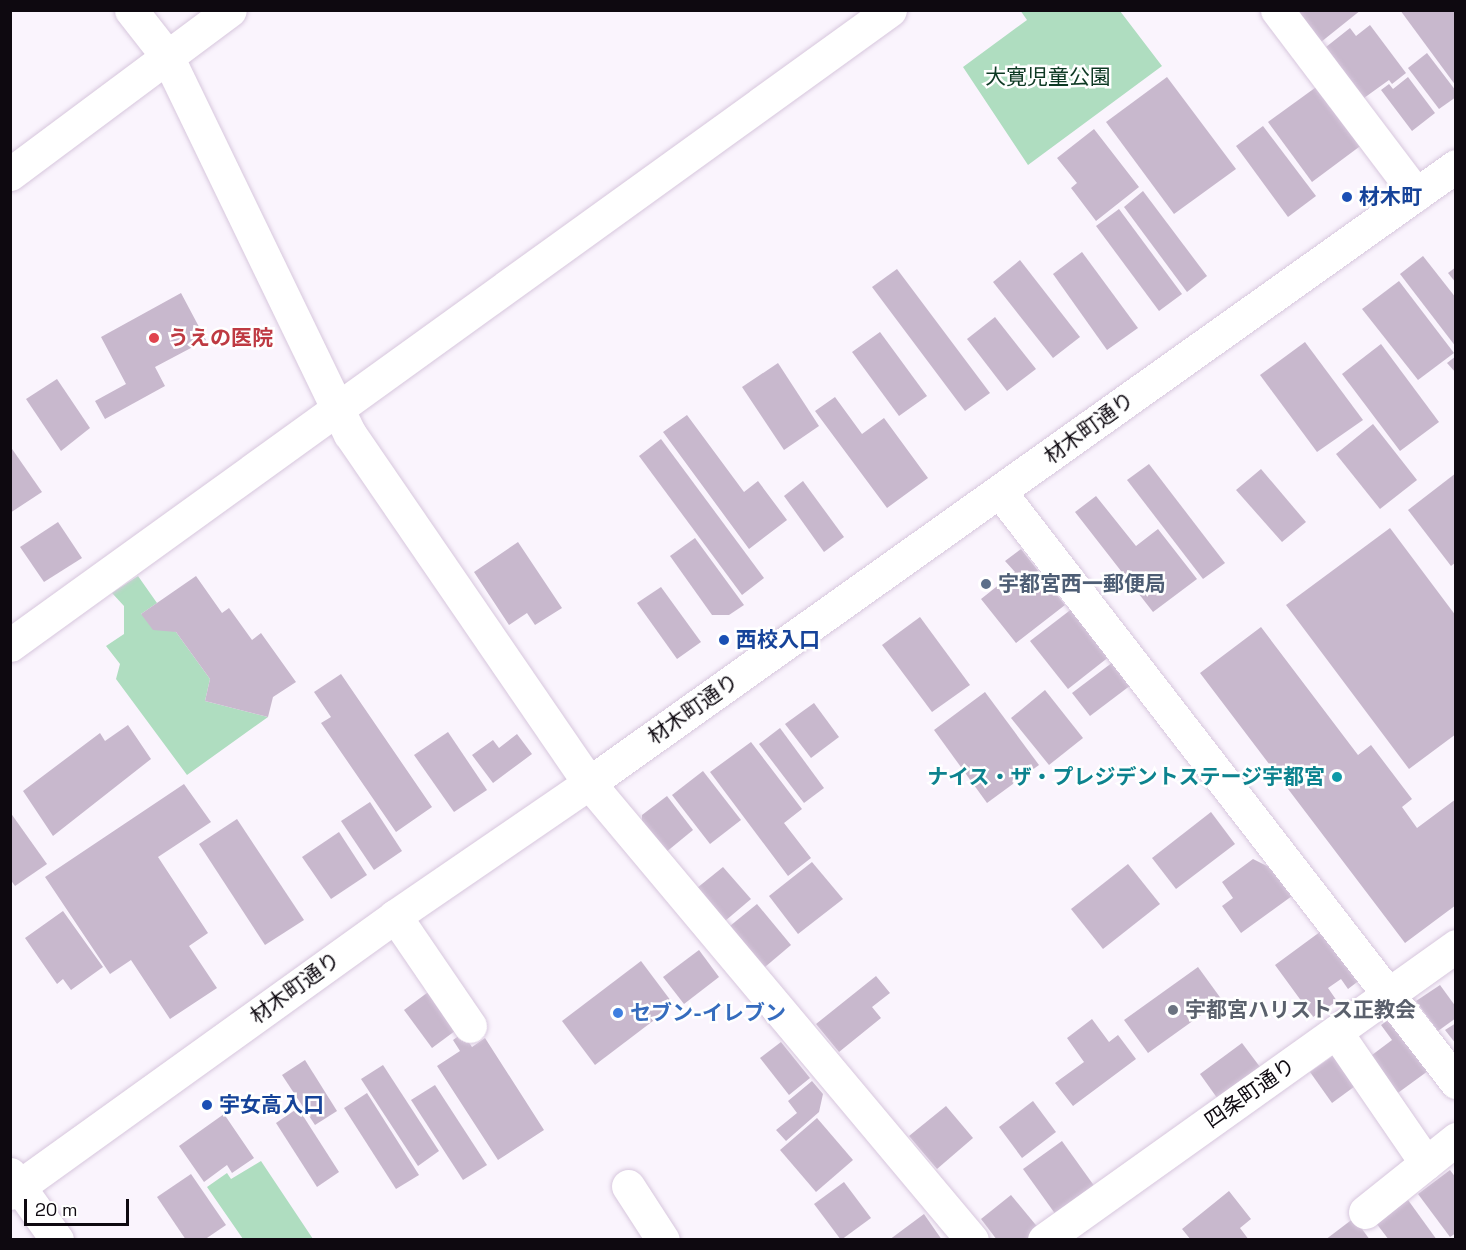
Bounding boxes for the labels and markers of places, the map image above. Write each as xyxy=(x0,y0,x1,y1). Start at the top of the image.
place label: 材木町 xyxy=(1359,184,1422,210)
marker: 材木町 xyxy=(1340,190,1354,204)
place label: うえの医院 xyxy=(168,325,273,351)
marker: うえの医院 xyxy=(145,329,163,347)
place label: 宇都宮西一郵便局 xyxy=(998,571,1166,597)
marker: 宇都宮西一郵便局 xyxy=(979,577,993,591)
place label: 西校入口 xyxy=(736,627,820,653)
marker: 西校入口 xyxy=(717,633,731,647)
place label: ナイス・ザ・プレジデントステージ宇都宮 xyxy=(926,764,1325,790)
marker: ナイス・ザ・プレジデントステージ宇都宮 xyxy=(1330,770,1344,784)
place label: 宇都宮ハリストス正教会 xyxy=(1185,997,1416,1023)
place label: セブン-イレブン xyxy=(630,1000,786,1026)
marker: 宇都宮ハリストス正教会 xyxy=(1166,1003,1180,1017)
marker: セブン-イレブン xyxy=(611,1006,625,1020)
place label: 宇女高入口 xyxy=(219,1092,324,1118)
marker: 宇女高入口 xyxy=(200,1098,214,1112)

